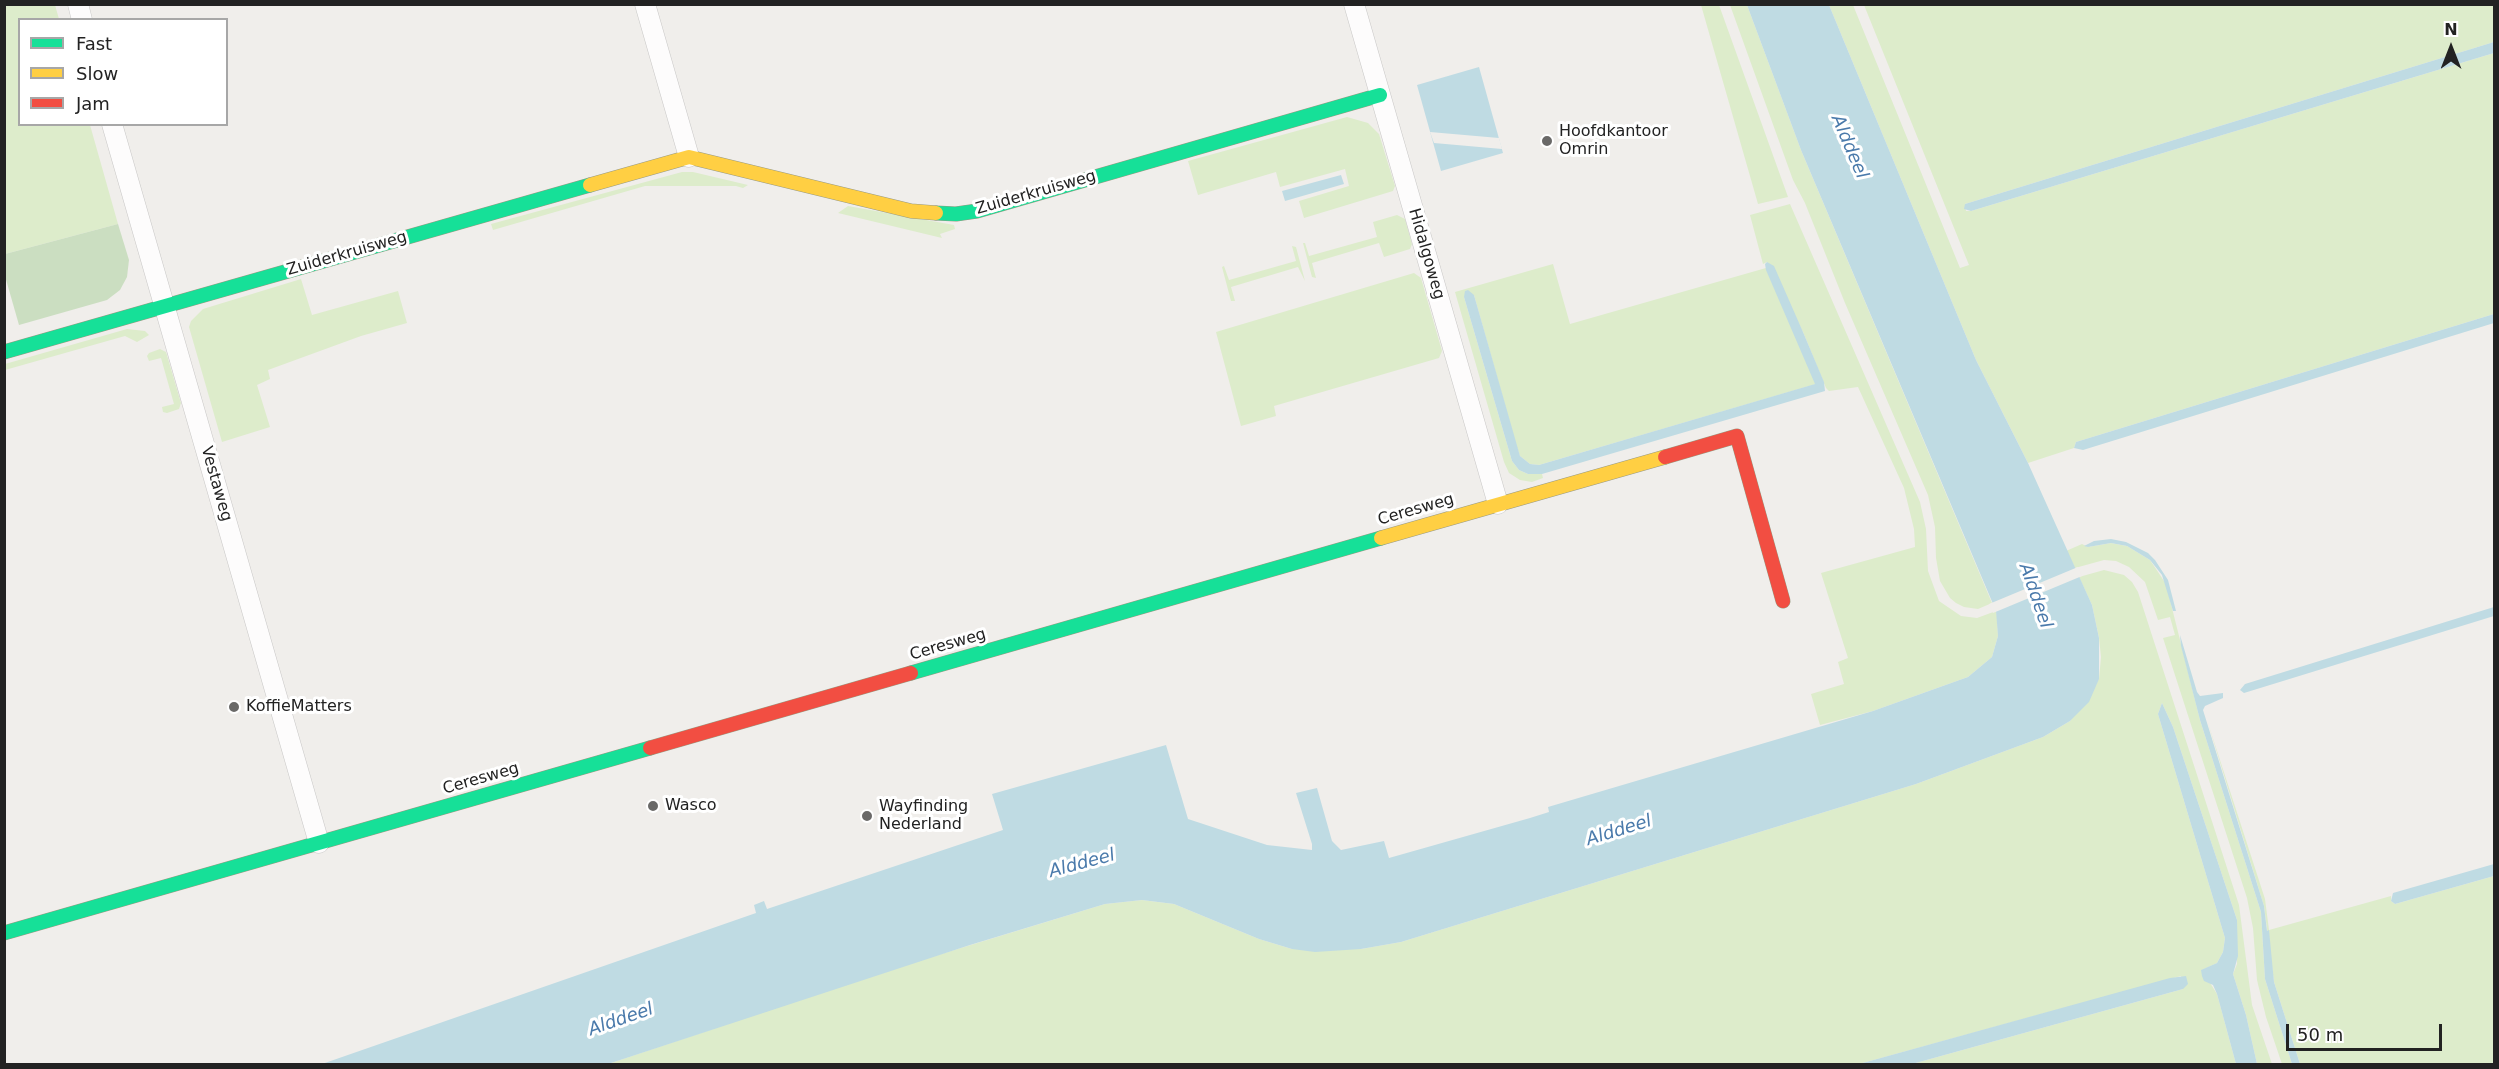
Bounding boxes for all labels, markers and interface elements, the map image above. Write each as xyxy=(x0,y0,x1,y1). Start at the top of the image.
legend xyxy=(18,18,228,126)
north arrow xyxy=(2421,18,2481,78)
text: N xyxy=(2444,20,2458,39)
text: Fast xyxy=(76,33,112,54)
text: Slow xyxy=(76,63,118,84)
text: Jam xyxy=(76,93,110,114)
water label: Alddeel xyxy=(1826,112,1872,182)
place label: Hoofdkantoor Omrin xyxy=(1559,122,1668,160)
marker: Hoofdkantoor Omrin xyxy=(1540,134,1554,148)
street label: Zuiderkruisweg xyxy=(974,167,1098,219)
street label: Hidalgoweg xyxy=(1404,206,1448,302)
street label: Zuiderkruisweg xyxy=(285,228,409,280)
street label: Vestaweg xyxy=(196,444,236,524)
street label: Ceresweg xyxy=(1376,490,1456,530)
water label: Alddeel xyxy=(2014,561,2056,631)
street label: Ceresweg xyxy=(908,625,988,665)
place label: KoffieMatters xyxy=(246,697,352,717)
marker: KoffieMatters xyxy=(227,700,241,714)
street label: Ceresweg xyxy=(441,759,521,799)
place label: Wasco xyxy=(665,796,717,816)
place label: Wayfinding Nederland xyxy=(879,797,968,835)
marker: Wasco xyxy=(646,799,660,813)
marker: Wayfinding Nederland xyxy=(860,809,874,823)
water label: Alddeel xyxy=(1584,811,1654,851)
water label: Alddeel xyxy=(1047,845,1117,883)
water label: Alddeel xyxy=(586,999,656,1041)
scale bar xyxy=(2289,1012,2445,1050)
text: 50 m xyxy=(2297,1024,2343,1045)

